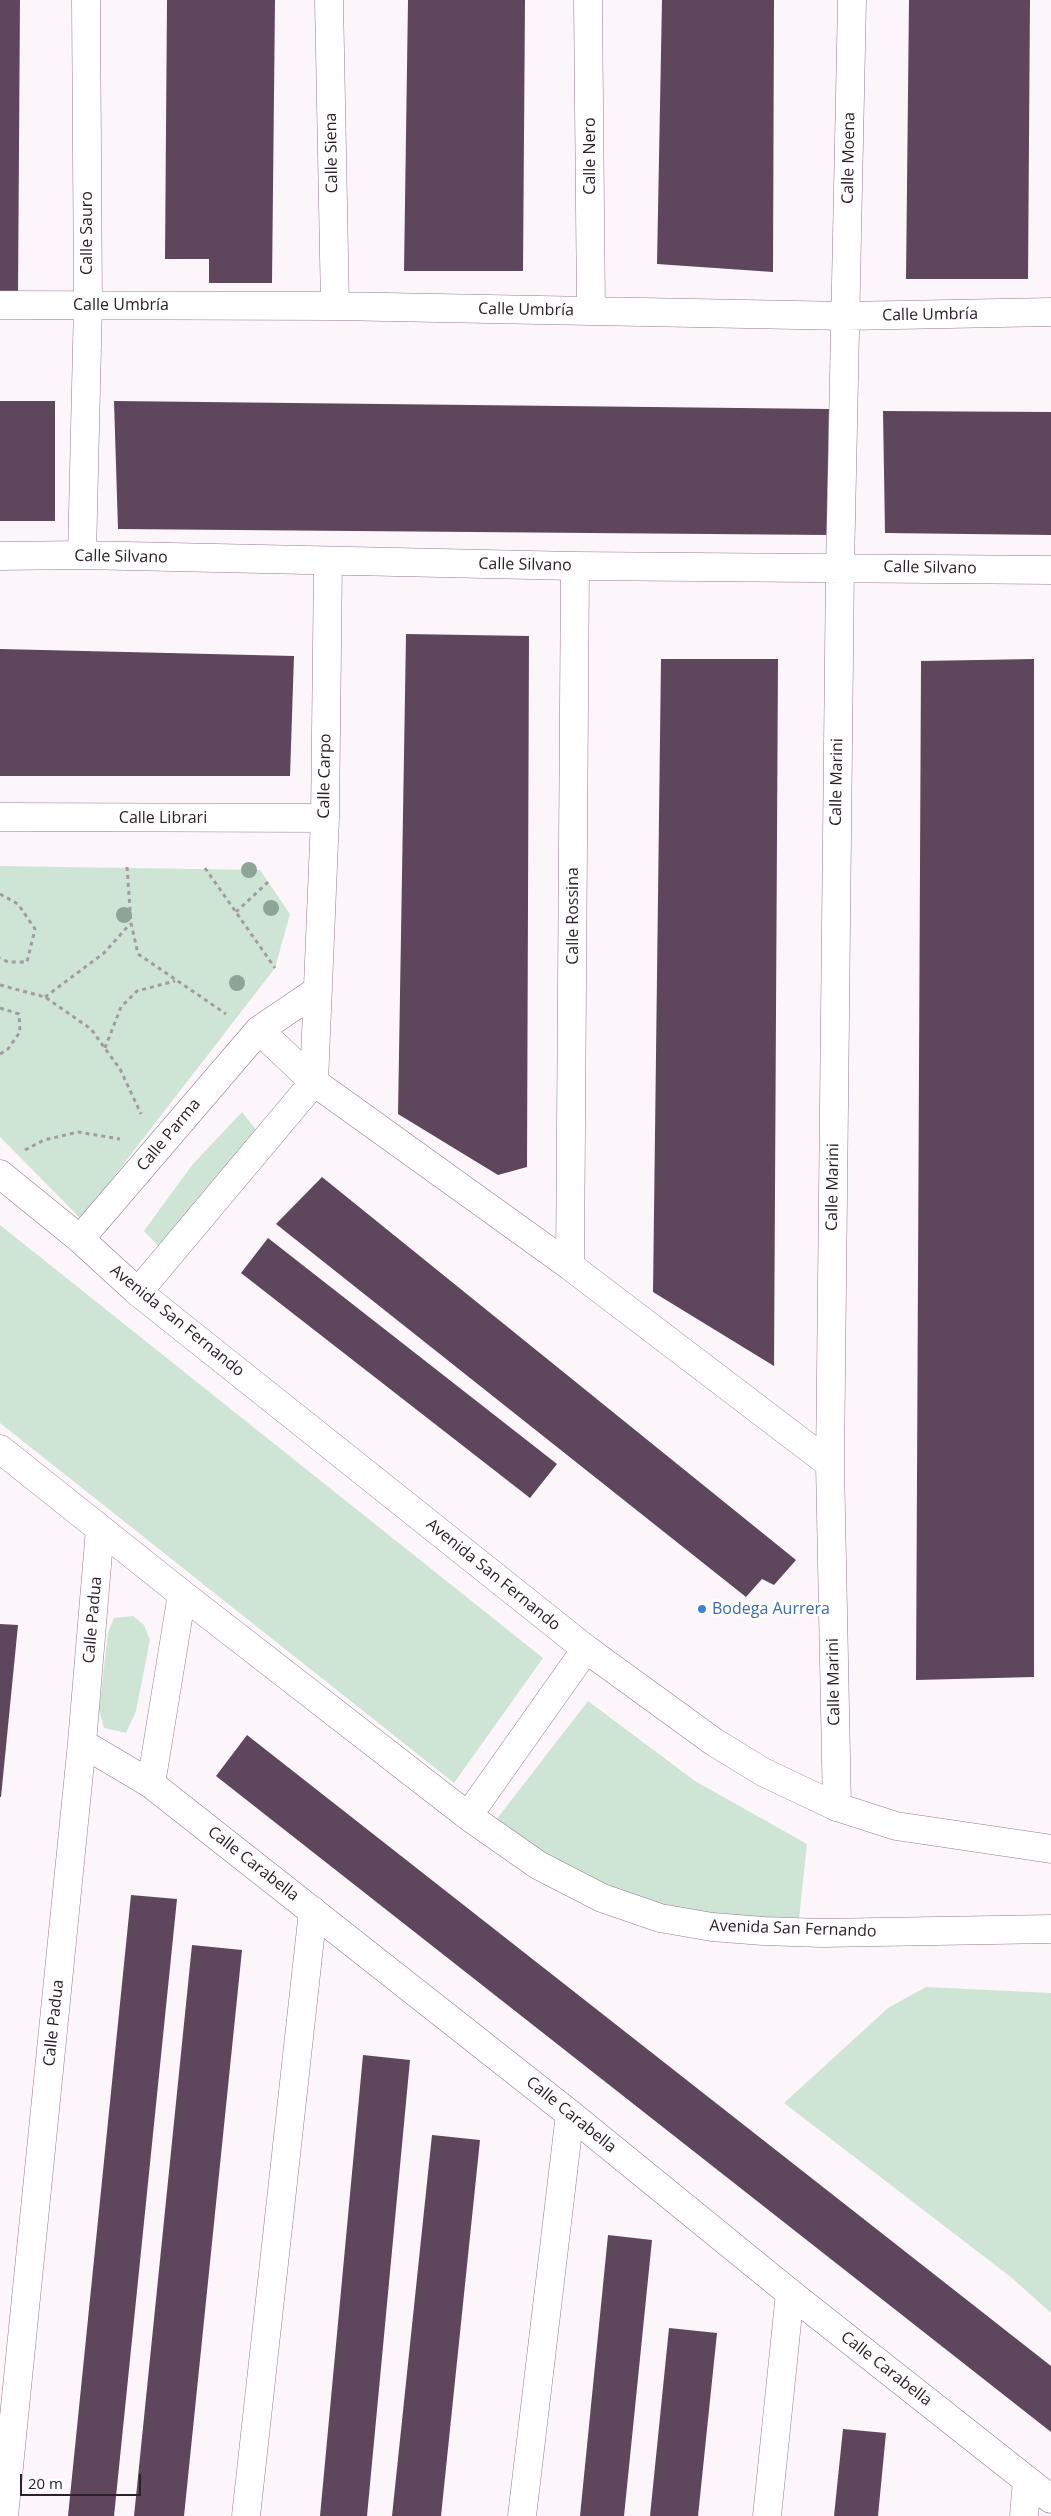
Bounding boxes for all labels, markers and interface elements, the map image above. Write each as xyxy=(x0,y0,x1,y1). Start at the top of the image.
street label: Calle Siena xyxy=(322,112,342,194)
street label: Calle Moena xyxy=(839,112,859,204)
street label: Calle Nero xyxy=(580,117,600,195)
street label: Calle Sauro xyxy=(77,191,97,275)
street label: Calle Umbría xyxy=(73,295,169,315)
street label: Calle Umbría xyxy=(478,300,574,320)
street label: Calle Umbría xyxy=(882,305,978,325)
street label: Calle Silvano xyxy=(74,547,168,567)
street label: Calle Silvano xyxy=(478,555,572,575)
street label: Calle Silvano xyxy=(883,558,977,578)
street label: Calle Carpo xyxy=(315,733,335,819)
street label: Calle Marini xyxy=(827,738,847,826)
street label: Calle Librari xyxy=(119,808,207,828)
street label: Calle Rossina xyxy=(563,867,583,965)
street label: Calle Parma xyxy=(133,1095,205,1175)
street label: Calle Marini xyxy=(823,1143,843,1231)
street label: Avenida San Fernando xyxy=(106,1261,248,1381)
street label: Avenida San Fernando xyxy=(422,1515,564,1635)
street label: Calle Padua xyxy=(80,1576,106,1664)
place label: Bodega Aurrera xyxy=(712,1599,830,1619)
marker: Bodega Aurrera xyxy=(696,1603,708,1615)
street label: Calle Marini xyxy=(824,1638,844,1726)
street label: Calle Carabella xyxy=(204,1822,302,1906)
street label: Avenida San Fernando xyxy=(709,1916,877,1942)
street label: Calle Padua xyxy=(40,1979,68,2067)
street label: Calle Carabella xyxy=(522,2073,620,2157)
street label: Calle Carabella xyxy=(837,2327,935,2411)
scale bar xyxy=(22,2464,144,2496)
text: 20 m xyxy=(28,2473,63,2493)

